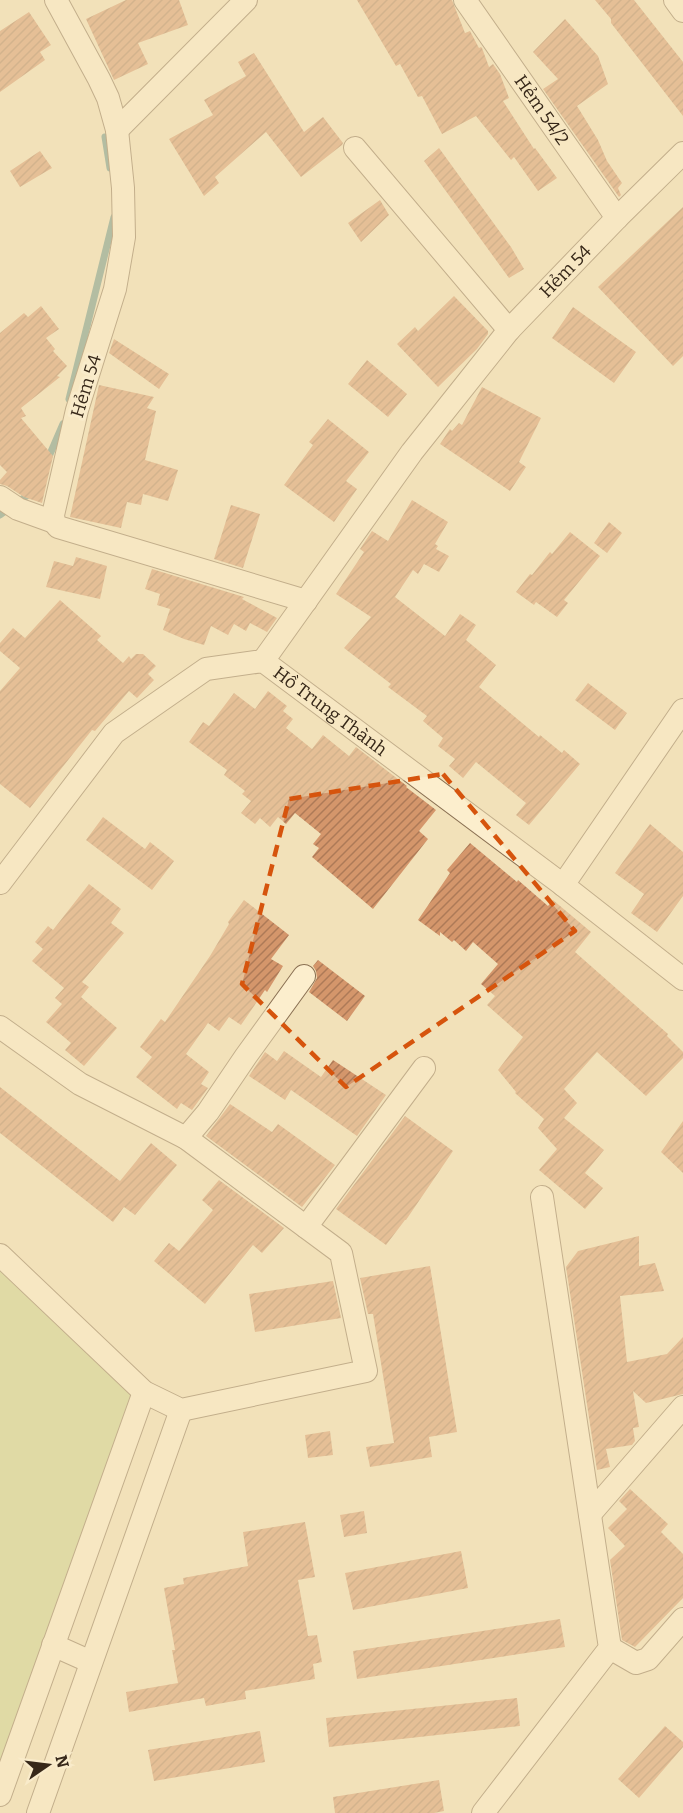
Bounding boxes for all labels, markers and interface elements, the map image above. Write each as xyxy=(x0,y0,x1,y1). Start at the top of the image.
street label: Hẻm 54/2 xyxy=(510,71,574,149)
street label: Hẻm 54 xyxy=(535,240,596,302)
street label: Hẻm 54 xyxy=(66,351,106,420)
street label: Hồ Trung Thành xyxy=(269,662,391,761)
north arrow xyxy=(18,1735,78,1795)
text: N xyxy=(51,1753,73,1770)

